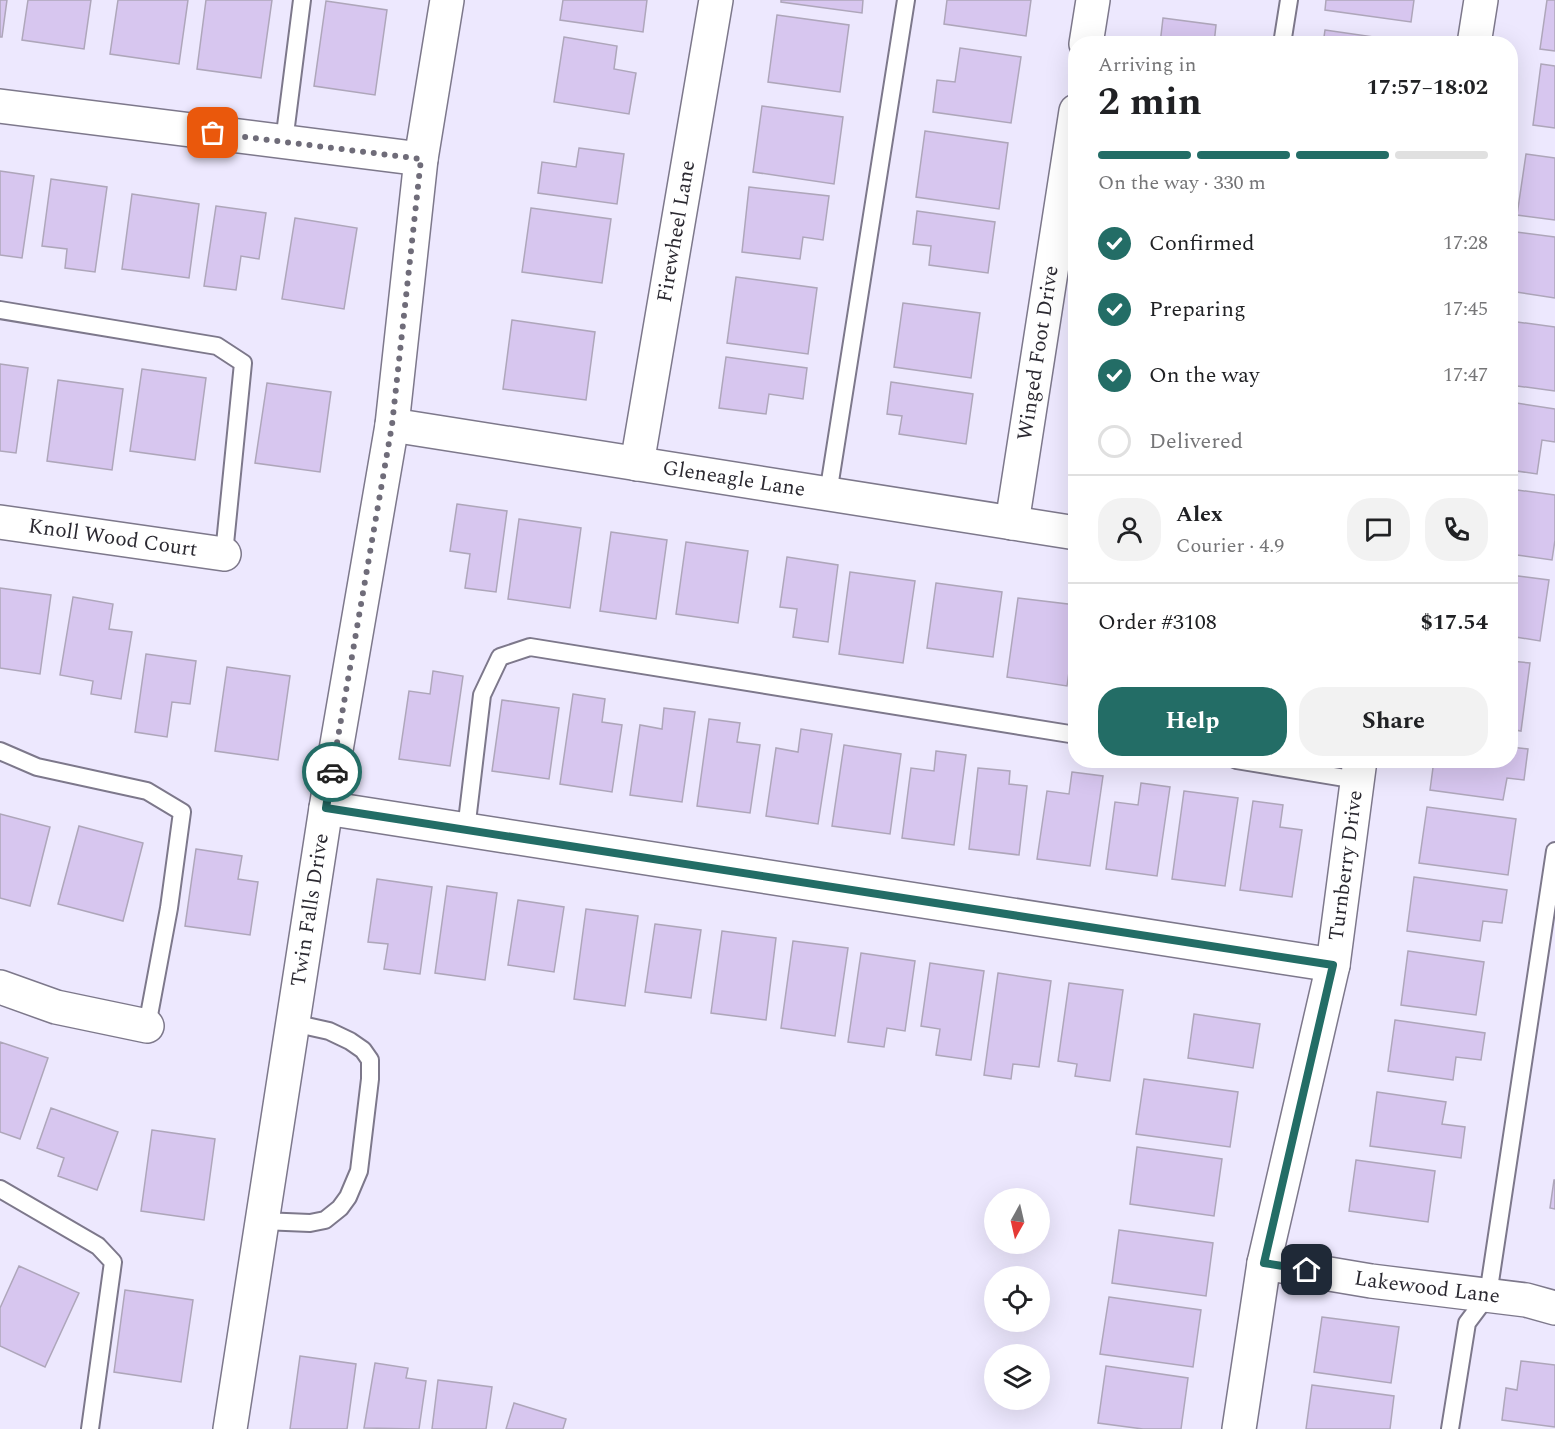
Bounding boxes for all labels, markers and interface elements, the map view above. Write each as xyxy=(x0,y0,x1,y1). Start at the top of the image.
text: Arriving in xyxy=(1098,50,1196,80)
text: 17:57–18:02 xyxy=(1366,71,1488,104)
text: 2 min xyxy=(1098,73,1202,132)
pin xyxy=(187,107,238,158)
icon: bag xyxy=(196,116,229,149)
street label: Firewheel Lane xyxy=(649,158,704,305)
text: On the way · 330 m xyxy=(1098,168,1266,198)
icon: check xyxy=(1098,227,1131,260)
text: Confirmed xyxy=(1149,227,1255,260)
text: 17:28 xyxy=(1443,228,1488,258)
street label: Winged Foot Drive xyxy=(1009,263,1068,443)
icon: check xyxy=(1098,293,1131,326)
text: Preparing xyxy=(1149,293,1246,326)
text: 17:45 xyxy=(1443,294,1488,324)
icon: check xyxy=(1098,359,1131,392)
text: On the way xyxy=(1149,359,1260,392)
text: 17:47 xyxy=(1443,360,1488,390)
text: Delivered xyxy=(1149,425,1243,458)
street label: Gleneagle Lane xyxy=(660,452,807,506)
button: person xyxy=(1098,498,1161,561)
text: Alex xyxy=(1176,498,1223,531)
button: chat xyxy=(1347,498,1410,561)
button: phone xyxy=(1425,498,1488,561)
street label: Knoll Wood Court xyxy=(26,510,200,566)
text: Courier · 4.9 xyxy=(1176,531,1284,561)
text: Order #3108 xyxy=(1098,606,1217,639)
text: $17.54 xyxy=(1420,606,1488,639)
button: Help xyxy=(1098,687,1287,756)
button: Share xyxy=(1299,687,1488,756)
courier xyxy=(302,742,362,802)
icon: car xyxy=(316,756,349,789)
street label: Turnberry Drive xyxy=(1320,788,1372,943)
street label: Twin Falls Drive xyxy=(283,831,338,989)
north arrow xyxy=(984,1188,1050,1254)
map controls xyxy=(984,1188,1050,1410)
pin xyxy=(1281,1244,1332,1295)
icon: home xyxy=(1290,1253,1323,1286)
street label: Lakewood Lane xyxy=(1352,1262,1502,1313)
button: locate xyxy=(984,1266,1050,1332)
button: layers xyxy=(984,1344,1050,1410)

